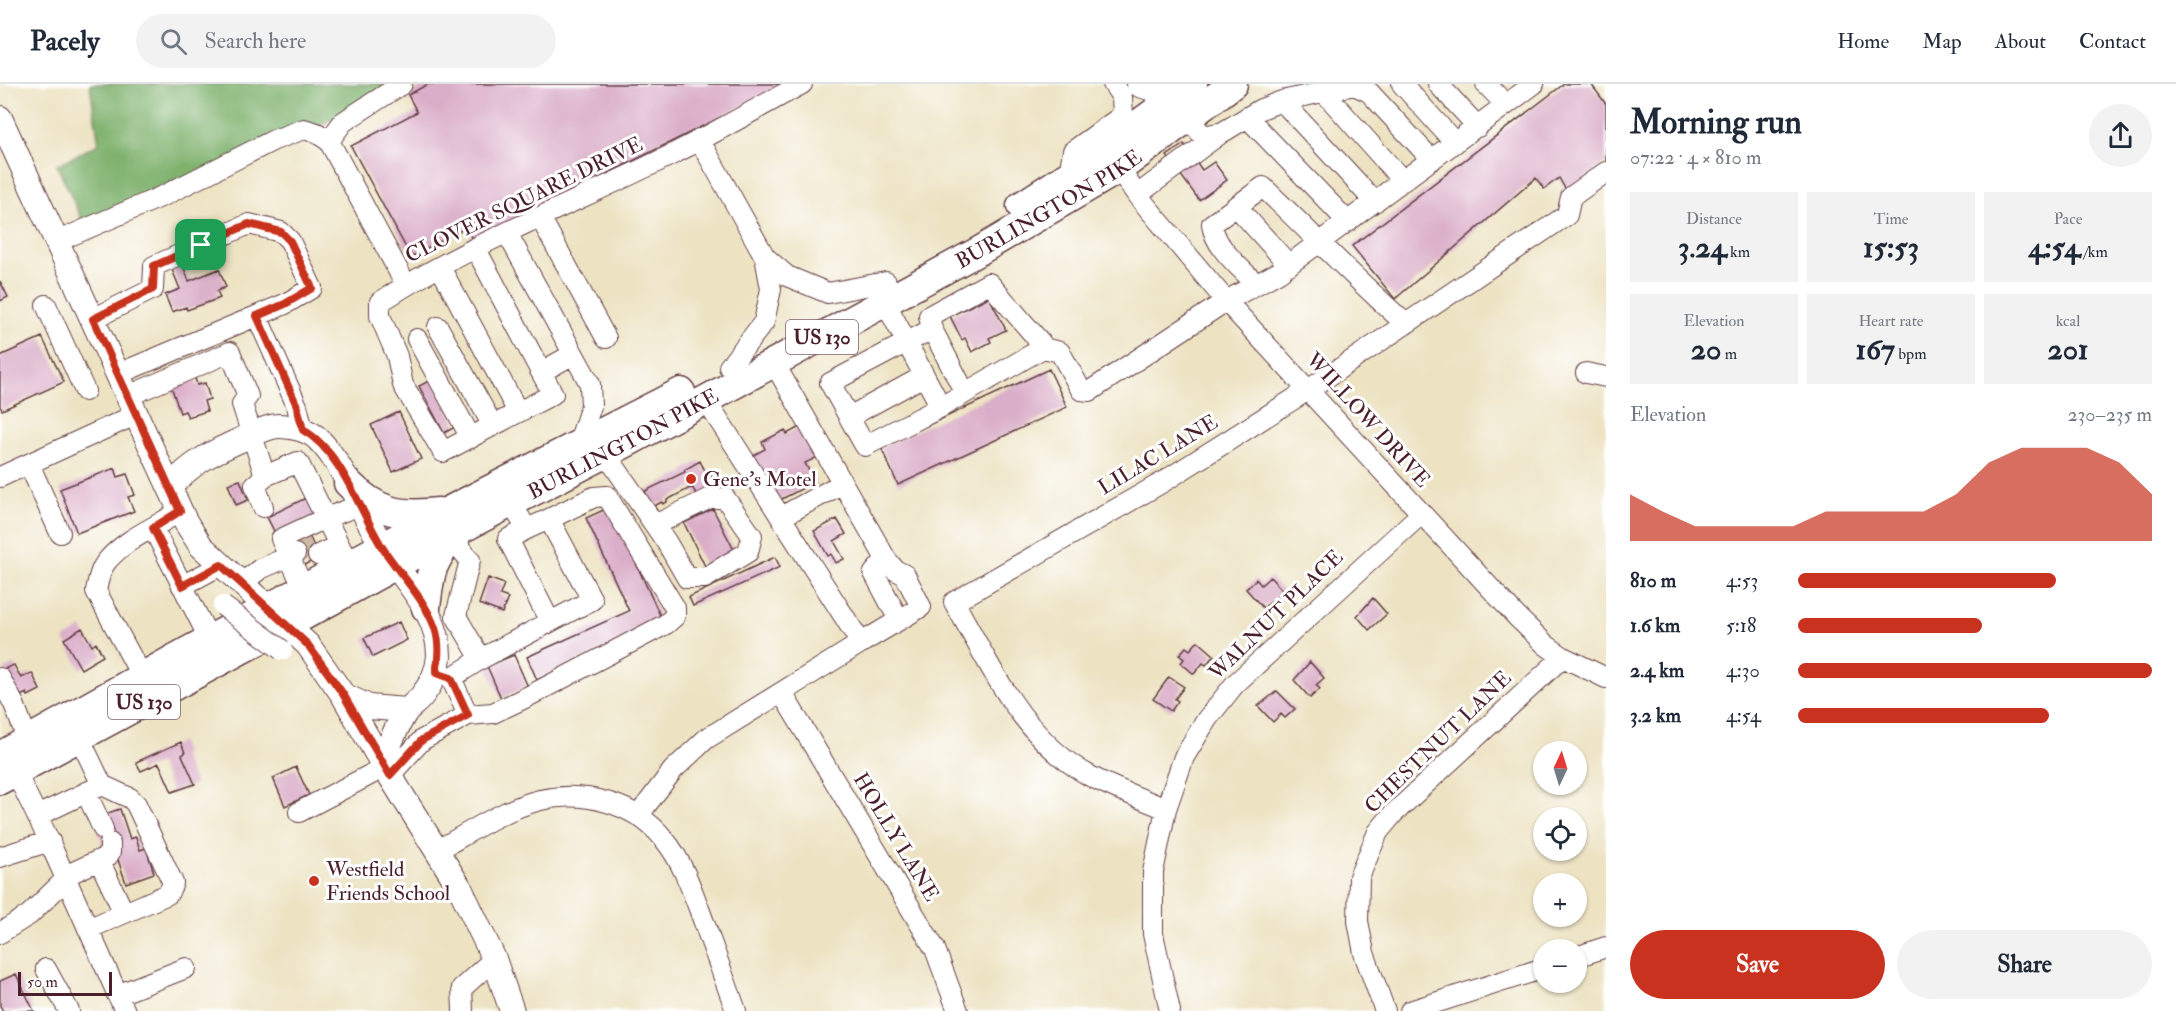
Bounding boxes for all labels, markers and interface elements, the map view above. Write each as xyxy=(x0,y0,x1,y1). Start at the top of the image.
search box xyxy=(136,14,556,68)
text: Pacely xyxy=(30,24,100,59)
icon: search xyxy=(157,25,190,58)
text: Search here xyxy=(205,27,306,55)
text: Home xyxy=(1837,28,1889,55)
text: Map xyxy=(1922,28,1962,55)
text: About xyxy=(1995,28,2046,55)
text: Contact xyxy=(2079,28,2146,55)
text: Morning run xyxy=(1630,102,1802,143)
button: share xyxy=(2089,104,2152,167)
street label: CLOVER SQUARE DRIVE xyxy=(401,131,647,269)
street label: BURLINGTON PIKE xyxy=(951,143,1147,275)
text: 07:22 · 4 × 810 m xyxy=(1630,145,1761,170)
text: Distance xyxy=(1686,209,1742,229)
text: Time xyxy=(1874,209,1908,229)
text: Pace xyxy=(2054,209,2082,229)
pin xyxy=(175,219,226,270)
icon: arrive xyxy=(184,228,217,261)
text: 3.24 xyxy=(1678,229,1727,266)
text: 15:53 xyxy=(1863,229,1919,266)
text: 4:54 xyxy=(2028,229,2080,266)
text: km xyxy=(1727,242,1750,262)
text: /km xyxy=(2080,242,2108,262)
text: Elevation xyxy=(1684,311,1744,331)
text: Heart rate xyxy=(1858,311,1924,331)
text: kcal xyxy=(2056,311,2080,331)
road number: US 130 xyxy=(786,320,858,354)
text: 20 xyxy=(1691,331,1721,368)
text: 167 xyxy=(1855,331,1895,368)
text: 201 xyxy=(2047,331,2089,368)
text: m xyxy=(1721,344,1737,364)
text: bpm xyxy=(1895,344,1927,364)
street label: WILLOW DRIVE xyxy=(1299,346,1436,493)
street label: BURLINGTON PIKE xyxy=(523,382,723,505)
text: Elevation xyxy=(1630,402,1706,427)
text: 230–235 m xyxy=(2067,402,2152,427)
street label: LILAC LANE xyxy=(1093,409,1223,501)
place label: Gene's Motel xyxy=(703,466,817,493)
marker: Gene's Motel xyxy=(684,472,698,486)
street label: WALNUT PLACE xyxy=(1202,544,1349,687)
text: 810 m xyxy=(1630,568,1676,593)
text: 4:53 xyxy=(1726,568,1758,593)
text: 1.6 km xyxy=(1630,613,1680,638)
text: 5:18 xyxy=(1726,613,1756,638)
text: 2.4 km xyxy=(1630,658,1684,683)
text: 4:30 xyxy=(1726,658,1760,683)
street label: CHESTNUT LANE xyxy=(1359,665,1517,819)
road number: US 130 xyxy=(108,685,180,719)
text: 3.2 km xyxy=(1630,703,1681,728)
text: 4:54 xyxy=(1726,703,1761,728)
north arrow xyxy=(1533,741,1587,795)
map controls xyxy=(1533,741,1587,993)
street label: HOLLY LANE xyxy=(847,768,945,906)
button: locate xyxy=(1533,807,1587,861)
place label: Westfield Friends School xyxy=(325,856,451,907)
button: + xyxy=(1533,873,1587,927)
marker: Westfield Friends School xyxy=(307,874,321,888)
button: Save xyxy=(1630,930,1885,999)
button: Share xyxy=(1897,930,2152,999)
button: − xyxy=(1533,939,1587,993)
scale bar xyxy=(18,969,112,996)
text: 50 m xyxy=(27,972,58,992)

